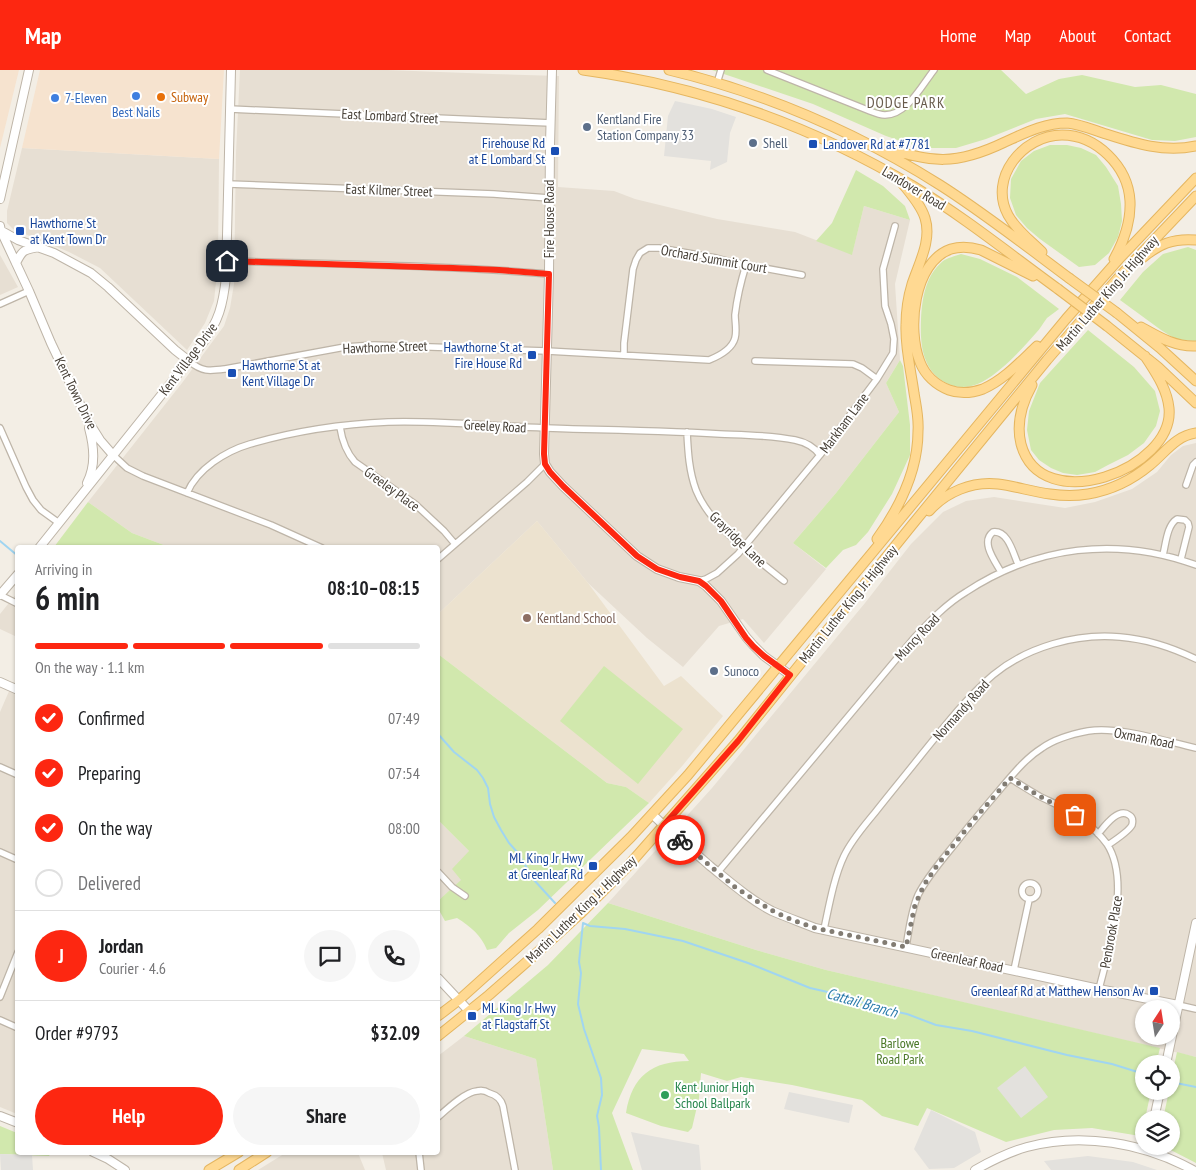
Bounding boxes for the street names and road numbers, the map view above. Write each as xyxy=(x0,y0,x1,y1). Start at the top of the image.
street label: East Lombard Street xyxy=(341,104,439,128)
street label: Landover Road xyxy=(879,162,949,214)
street label: East Kilmer Street xyxy=(345,179,433,201)
street label: Fire House Road xyxy=(540,180,558,258)
street label: Martin Luther King Jr. Highway xyxy=(1052,231,1162,354)
street label: Orchard Summit Court xyxy=(660,241,769,277)
street label: Kent Village Drive xyxy=(155,319,221,399)
street label: Hawthorne Street xyxy=(342,337,428,357)
street label: Kent Town Drive xyxy=(51,354,101,432)
street label: Markham Lane xyxy=(816,389,873,457)
street label: Greeley Road xyxy=(463,415,527,437)
street label: Greeley Place xyxy=(361,463,424,515)
street label: Grayridge Lane xyxy=(706,507,770,571)
street label: Martin Luther King Jr. Highway xyxy=(795,541,902,667)
street label: Muncy Road xyxy=(891,610,943,664)
street label: Normandy Road xyxy=(929,676,993,744)
street label: Oxman Road xyxy=(1112,723,1176,753)
street label: Martin Luther King Jr. Highway xyxy=(522,851,641,967)
street label: Penbrook Place xyxy=(1096,894,1126,970)
street label: Greenleaf Road xyxy=(929,944,1005,976)

